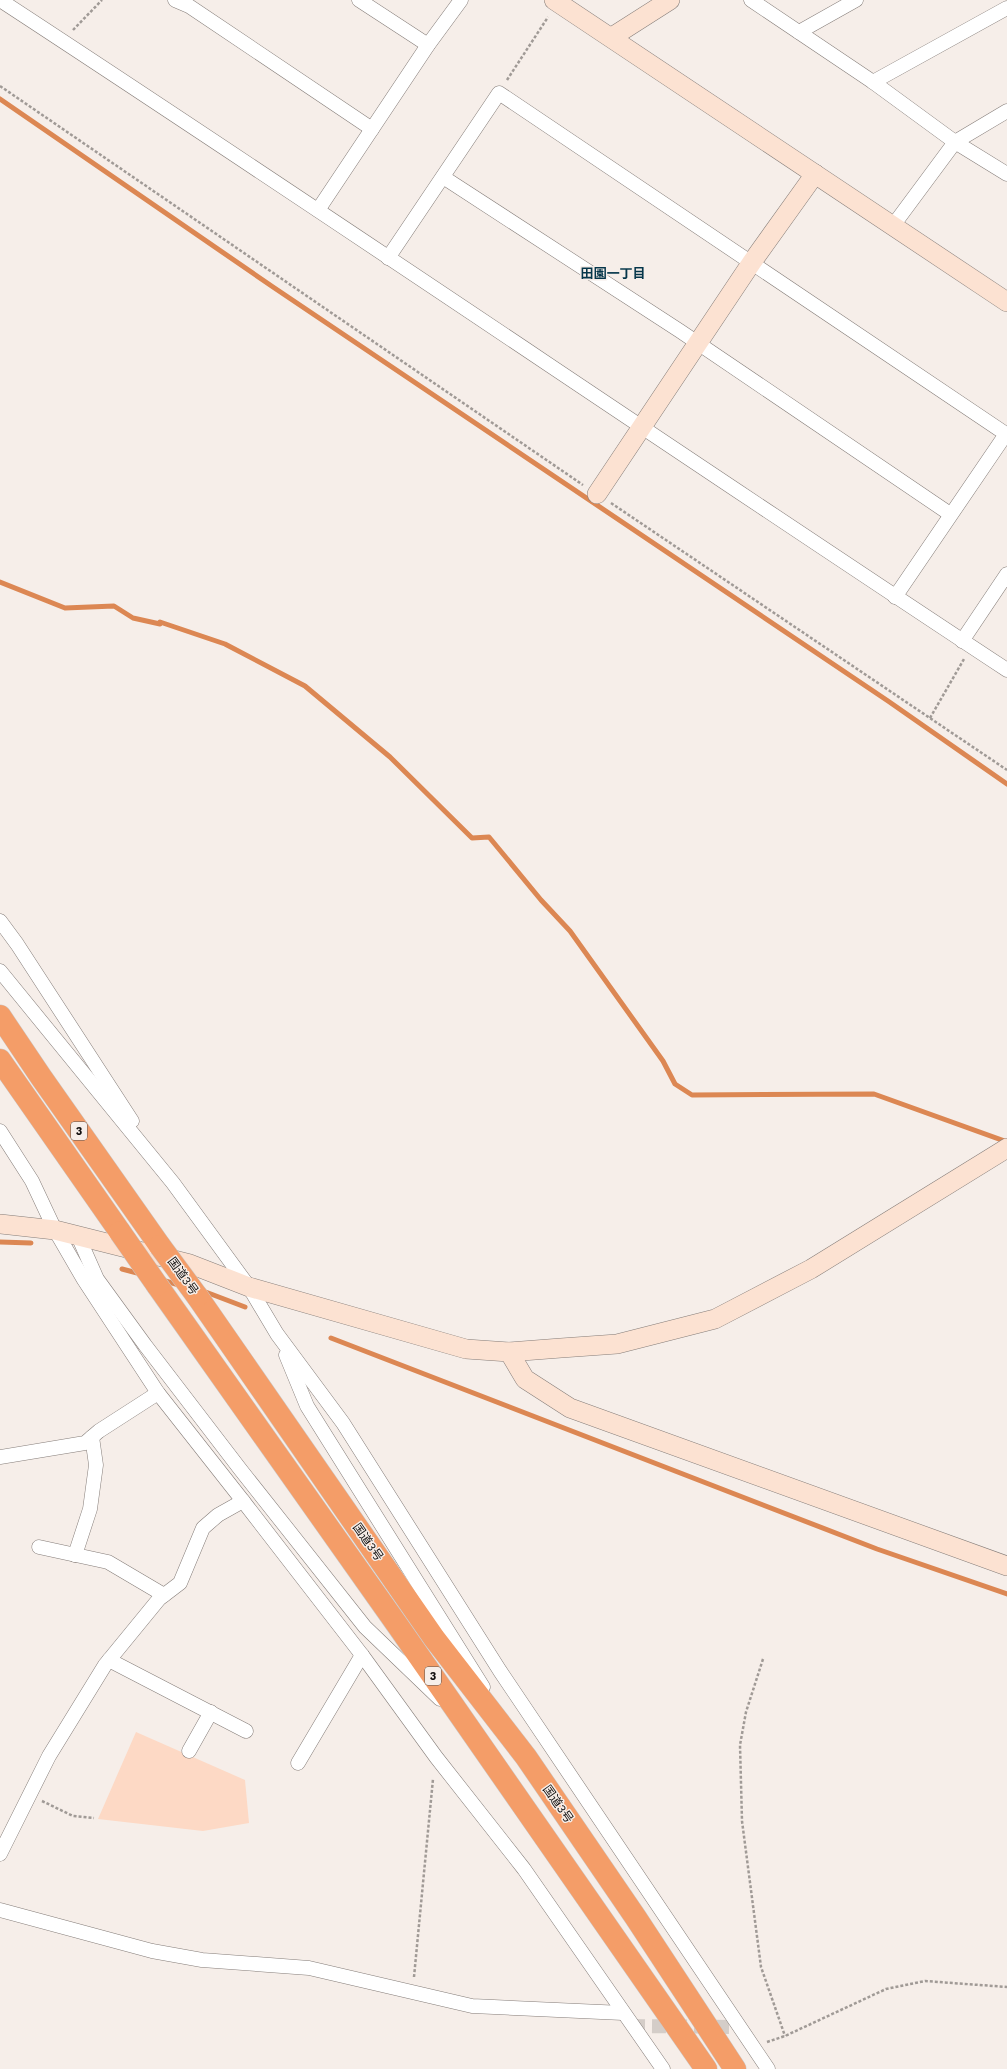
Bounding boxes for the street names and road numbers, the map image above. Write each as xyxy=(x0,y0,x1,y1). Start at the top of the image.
road number: 3 xyxy=(71,1122,87,1140)
street label: 国道3号 xyxy=(165,1254,201,1298)
street label: 国道3号 xyxy=(350,1520,386,1564)
road number: 3 xyxy=(425,1667,441,1685)
street label: 国道3号 xyxy=(540,1782,576,1826)

